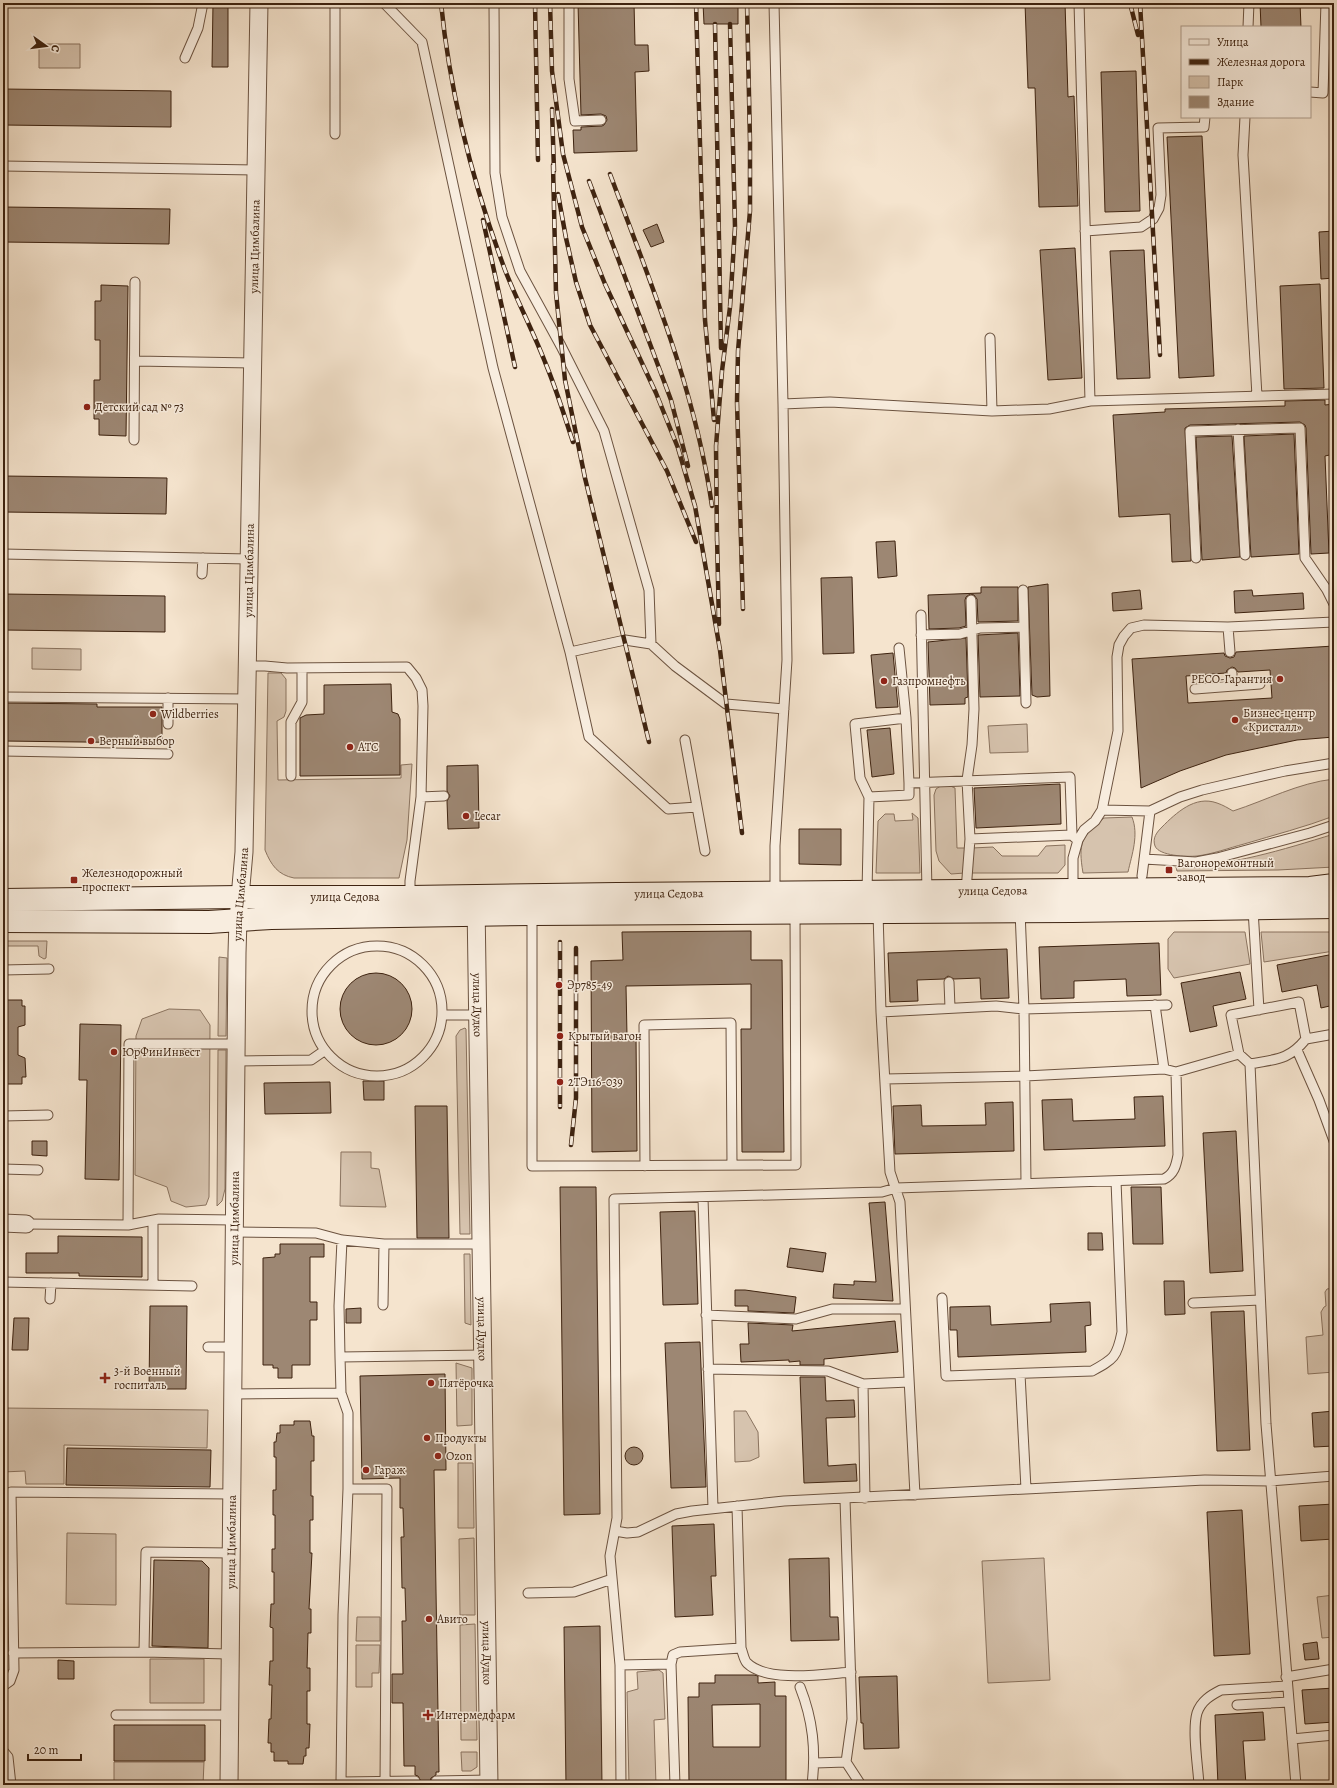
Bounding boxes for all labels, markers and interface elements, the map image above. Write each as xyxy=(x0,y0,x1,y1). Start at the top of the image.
north arrow xyxy=(26,26,66,66)
legend xyxy=(1181,26,1311,118)
text: Улица xyxy=(1217,34,1249,50)
text: С xyxy=(47,43,63,54)
text: Железная дорога xyxy=(1217,54,1306,70)
text: Парк xyxy=(1217,74,1243,90)
text: Здание xyxy=(1217,94,1254,110)
street label: улица Цимбалина xyxy=(246,199,264,295)
place label: Детский сад № 73 xyxy=(95,399,184,415)
marker: Детский сад № 73 xyxy=(82,402,92,412)
street label: улица Цимбалина xyxy=(240,523,258,619)
place label: РЕСО-Гарантия xyxy=(1191,671,1272,687)
place label: Газпромнефть xyxy=(892,673,966,689)
marker: РЕСО-Гарантия xyxy=(1275,674,1285,684)
marker: Газпромнефть xyxy=(879,676,889,686)
place label: Бизнес-центр «Кристалл» xyxy=(1243,705,1315,735)
place label: Wildberries xyxy=(160,706,219,722)
marker: Wildberries xyxy=(148,709,158,719)
marker: Бизнес-центр «Кристалл» xyxy=(1230,715,1240,725)
place label: Верный выбор xyxy=(99,733,175,749)
marker: Верный выбор xyxy=(86,736,96,746)
place label: АТС xyxy=(357,739,379,755)
marker: АТС xyxy=(345,742,355,752)
place label: Lecar xyxy=(474,808,501,824)
marker: Lecar xyxy=(461,811,471,821)
street label: улица Цимбалина xyxy=(229,847,252,942)
place label: Вагоноремонтный завод xyxy=(1177,855,1274,885)
place label: Железнодорожный проспект xyxy=(82,865,183,895)
marker: Вагоноремонтный завод xyxy=(1164,865,1174,875)
marker: Железнодорожный проспект xyxy=(69,875,79,885)
street label: улица Седова xyxy=(957,882,1028,899)
street label: улица Седова xyxy=(633,885,704,902)
street label: улица Седова xyxy=(309,889,380,905)
street label: улица Дудко xyxy=(469,972,486,1037)
place label: Эр785-49 xyxy=(567,977,612,993)
marker: Эр785-49 xyxy=(554,980,564,990)
place label: Крытый вагон xyxy=(568,1028,642,1044)
marker: Крытый вагон xyxy=(555,1031,565,1041)
place label: ЮрФинИнвест xyxy=(122,1044,201,1060)
marker: ЮрФинИнвест xyxy=(109,1047,119,1057)
place label: 2ТЭ116-039 xyxy=(568,1074,623,1090)
marker: 2ТЭ116-039 xyxy=(555,1077,565,1087)
street label: улица Цимбалина xyxy=(226,1170,243,1266)
street label: улица Дудко xyxy=(474,1296,491,1361)
place label: 3-й Военный госпиталь xyxy=(114,1363,181,1393)
marker: 3-й Военный госпиталь xyxy=(99,1372,111,1384)
place label: Пятёрочка xyxy=(439,1375,494,1391)
marker: Пятёрочка xyxy=(426,1378,436,1388)
place label: Продукты xyxy=(435,1430,487,1446)
marker: Продукты xyxy=(422,1433,432,1443)
place label: Ozon xyxy=(446,1448,473,1464)
marker: Ozon xyxy=(433,1451,443,1461)
place label: Гараж xyxy=(374,1462,406,1478)
marker: Гараж xyxy=(361,1465,371,1475)
street label: улица Цимбалина xyxy=(223,1494,240,1590)
place label: Авито xyxy=(436,1611,468,1627)
marker: Авито xyxy=(424,1614,434,1624)
street label: улица Дудко xyxy=(479,1620,496,1685)
place label: Интермедфарм xyxy=(436,1707,516,1723)
marker: Интермедфарм xyxy=(423,1710,433,1720)
scale bar xyxy=(28,1736,81,1762)
text: 20 m xyxy=(34,1742,58,1758)

